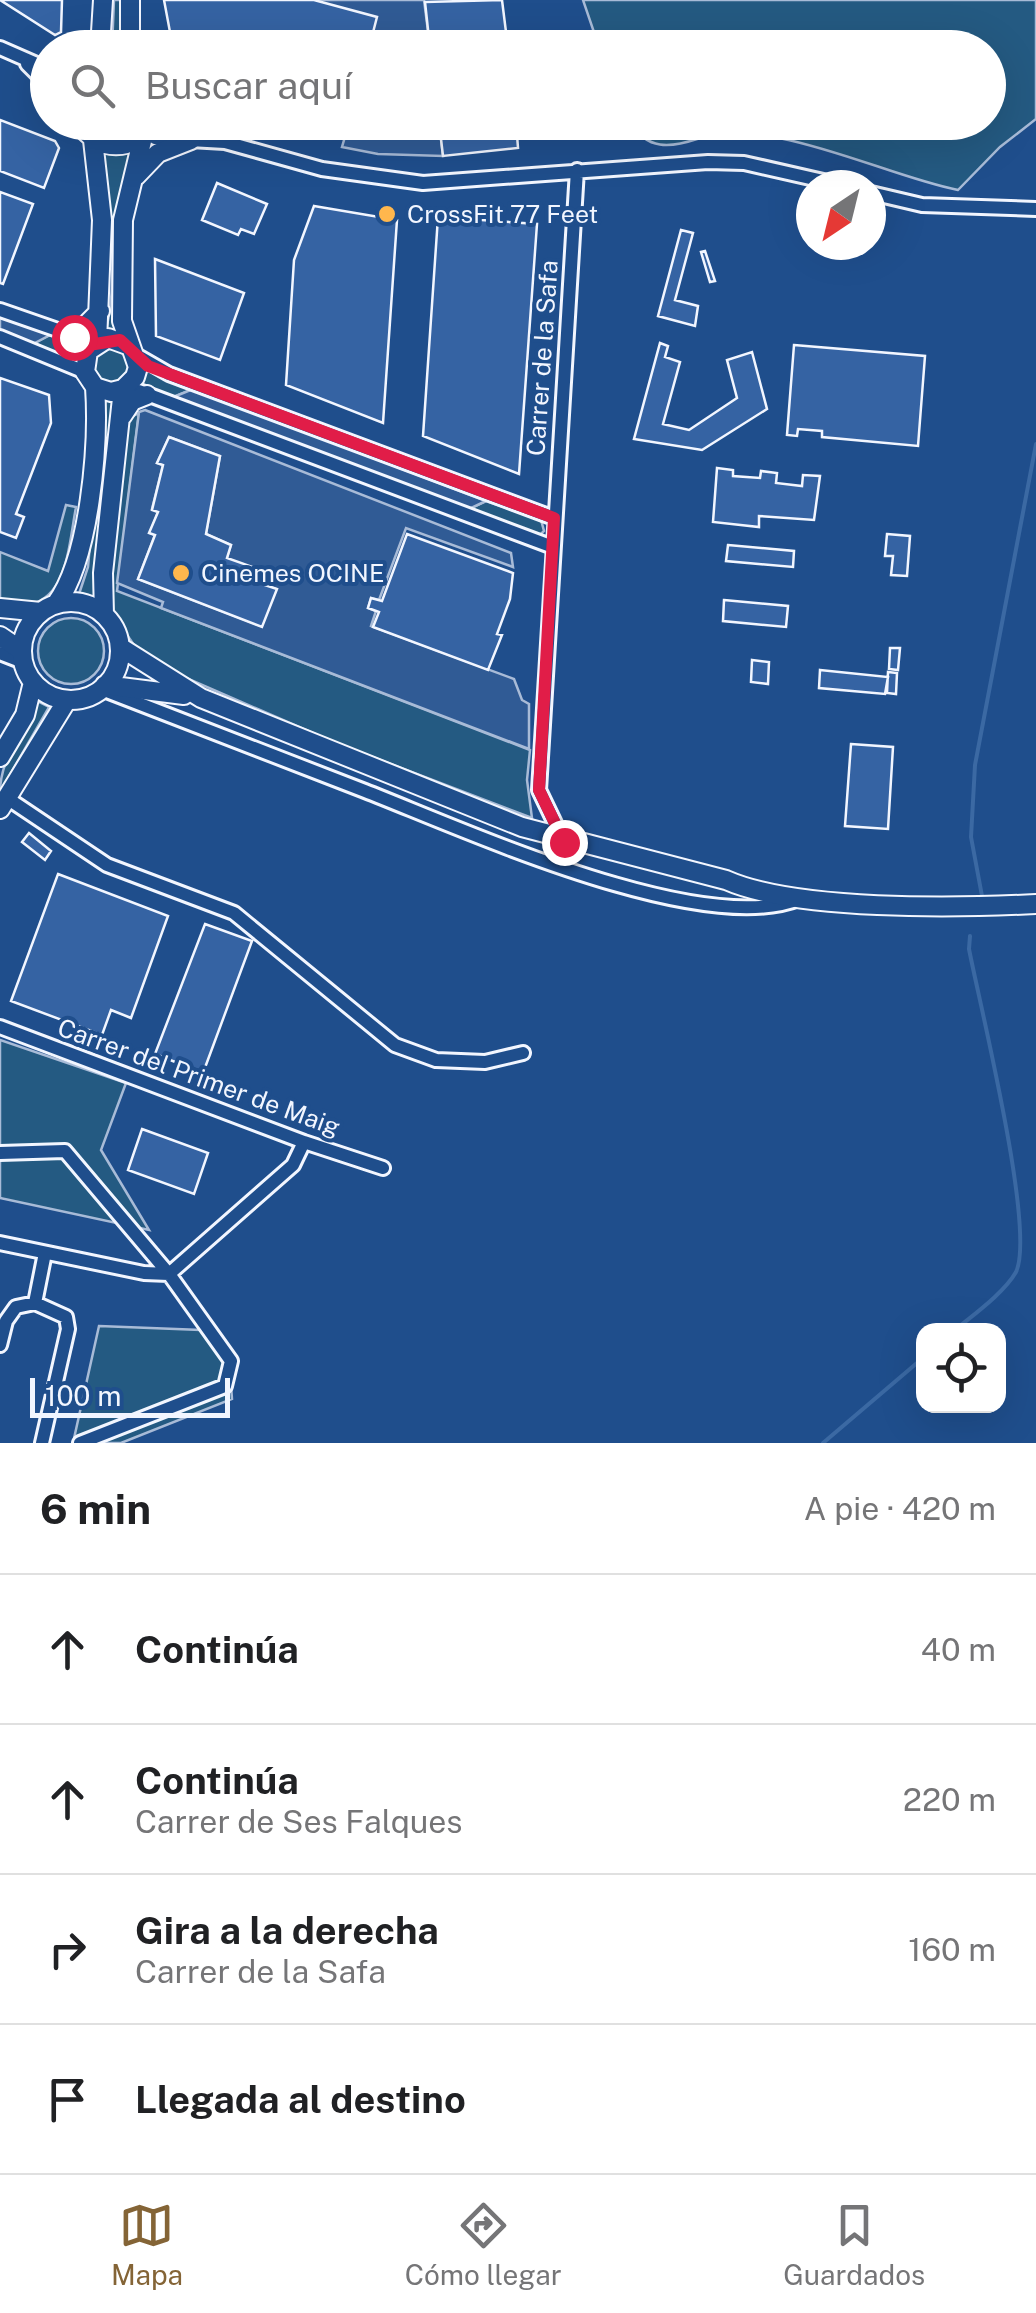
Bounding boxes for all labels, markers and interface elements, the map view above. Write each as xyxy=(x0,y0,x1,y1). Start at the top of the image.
search box xyxy=(30,30,1006,140)
icon: search xyxy=(65,58,120,113)
text: Buscar aquí xyxy=(145,63,352,108)
north arrow xyxy=(796,170,886,260)
place label: CrossFit 77 Feet xyxy=(407,199,598,229)
marker: CrossFit 77 Feet xyxy=(376,203,398,225)
street label: Carrer de la Safa xyxy=(520,259,564,457)
route start xyxy=(52,315,98,361)
place label: Cinemes OCINE xyxy=(201,558,384,588)
marker: Cinemes OCINE xyxy=(170,562,192,584)
route end xyxy=(542,820,588,866)
street label: Carrer del Primer de Maig xyxy=(54,1012,344,1142)
map controls xyxy=(916,1323,1006,1413)
button: locate xyxy=(916,1323,1006,1413)
scale bar xyxy=(30,1373,230,1418)
text: 100 m xyxy=(45,1379,122,1412)
text: 6 min xyxy=(40,1484,151,1533)
text: A pie · 420 m xyxy=(804,1490,996,1527)
icon: ahead xyxy=(40,1622,95,1677)
text: Continúa xyxy=(135,1627,299,1672)
text: 40 m xyxy=(921,1631,996,1668)
text: Continúa xyxy=(135,1758,299,1803)
icon: ahead xyxy=(40,1772,95,1827)
text: 220 m xyxy=(903,1781,996,1818)
text: Carrer de Ses Falques xyxy=(135,1803,463,1840)
text: Gira a la derecha xyxy=(135,1908,439,1953)
icon: right xyxy=(40,1922,95,1977)
text: 160 m xyxy=(908,1931,996,1968)
text: Carrer de la Safa xyxy=(135,1953,386,1990)
icon: arrive xyxy=(40,2072,95,2127)
text: Llegada al destino xyxy=(135,2077,466,2122)
tab: Mapa xyxy=(111,2198,183,2291)
tab: Cómo llegar xyxy=(405,2198,562,2291)
tab: Guardados xyxy=(783,2198,925,2291)

